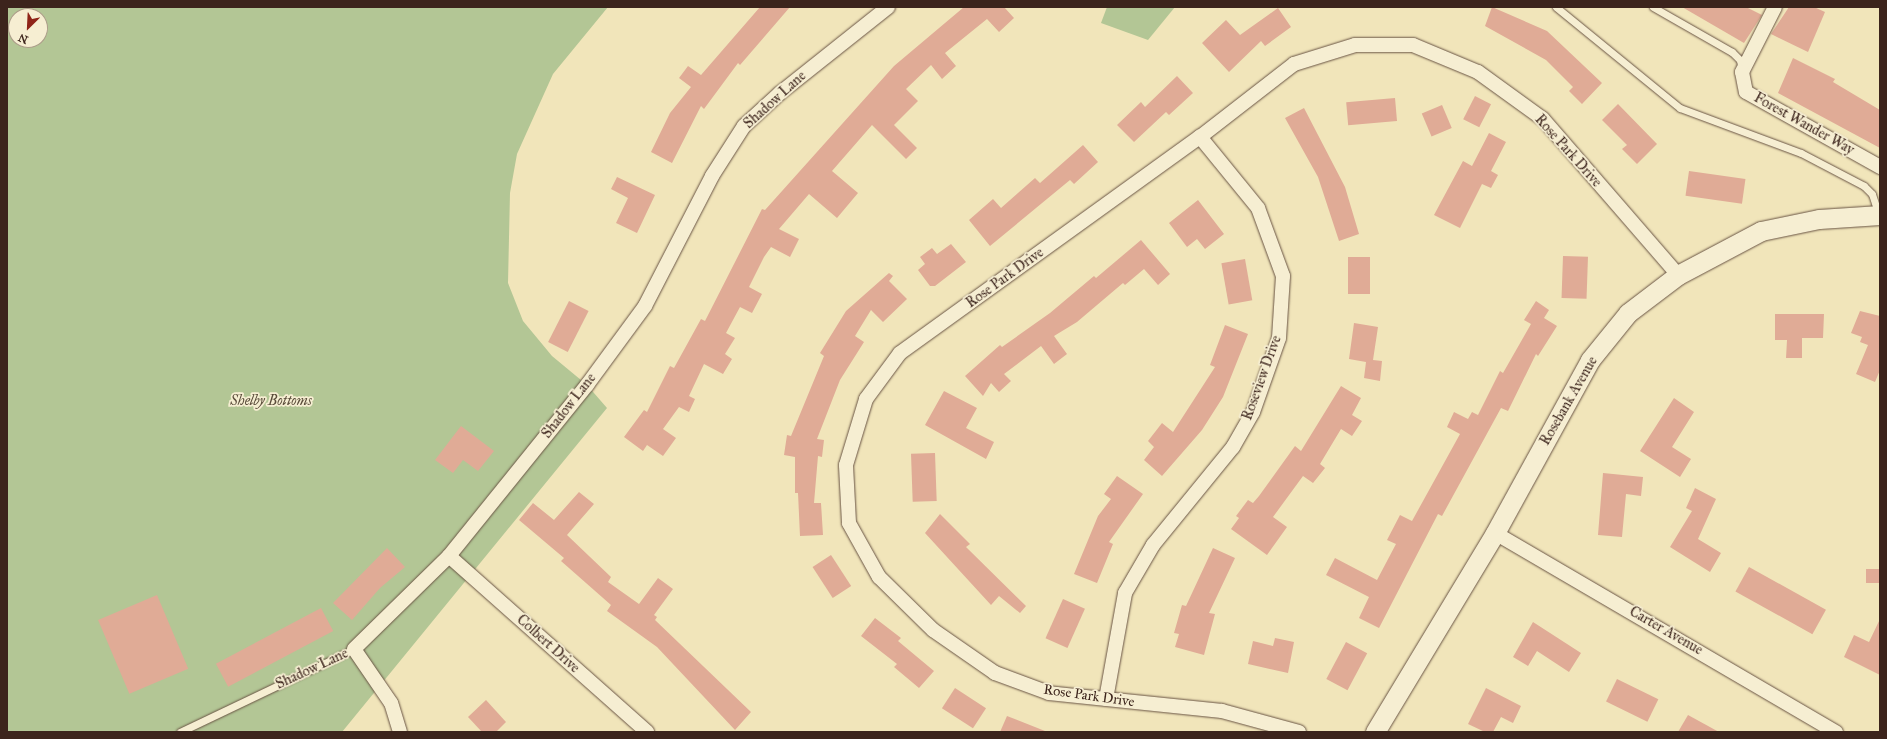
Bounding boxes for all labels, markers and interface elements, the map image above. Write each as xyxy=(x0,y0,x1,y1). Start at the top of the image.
north arrow xyxy=(8,8,48,48)
text: N xyxy=(16,31,30,46)
street label: Shadow Lane xyxy=(740,68,810,132)
street label: Forest Wander Way xyxy=(1751,89,1857,159)
street label: Rose Park Drive xyxy=(1531,111,1605,191)
street label: Rose Park Drive xyxy=(963,244,1047,312)
street label: Roseview Drive xyxy=(1239,333,1285,423)
street label: Rosebank Avenue xyxy=(1537,354,1601,448)
street label: Shadow Lane xyxy=(538,370,600,442)
park label: Shelby Bottoms xyxy=(230,393,312,409)
street label: Carter Avenue xyxy=(1626,603,1706,659)
street label: Colbert Drive xyxy=(513,611,583,677)
street label: Shadow Lane xyxy=(273,645,351,693)
street label: Rose Park Drive xyxy=(1043,681,1135,711)

